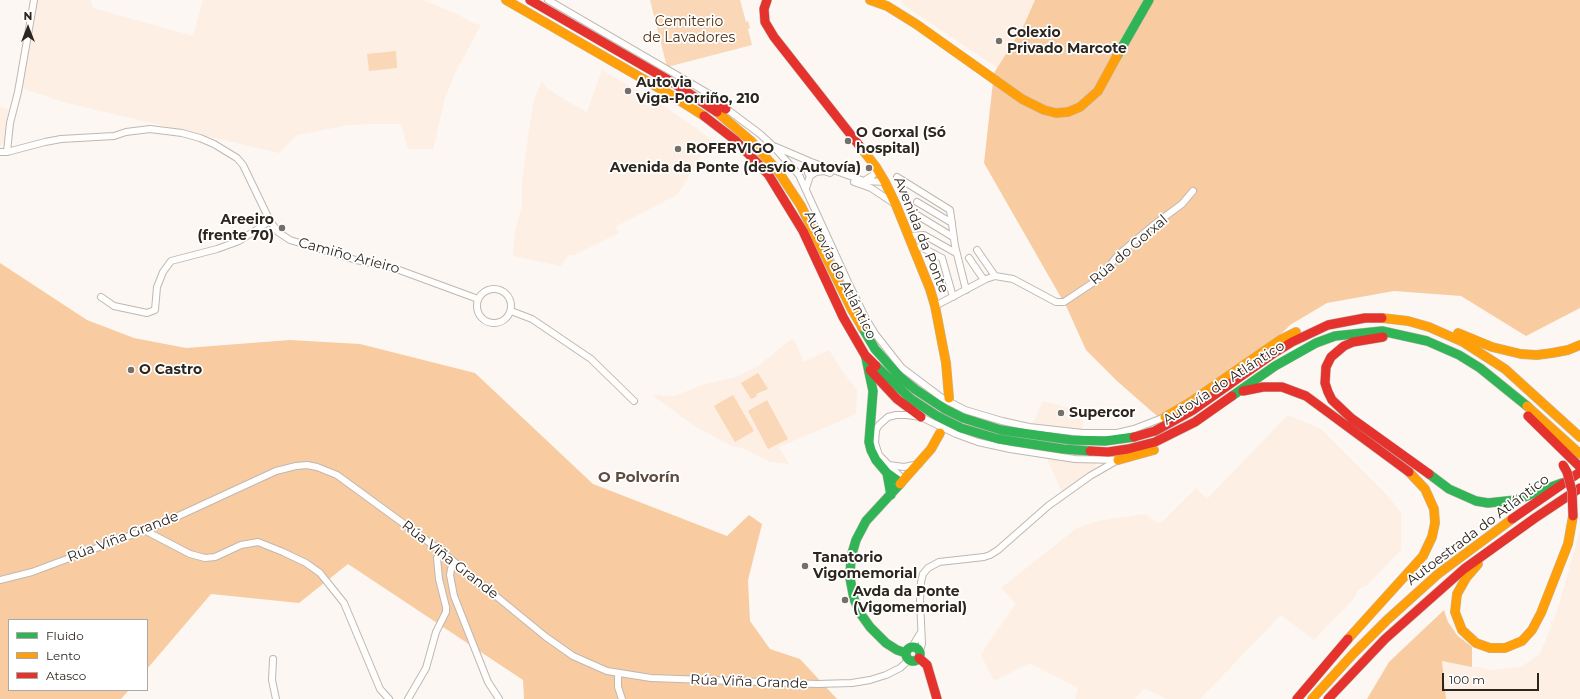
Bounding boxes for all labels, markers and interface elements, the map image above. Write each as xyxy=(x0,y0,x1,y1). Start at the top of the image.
north arrow xyxy=(8,8,48,48)
text: N xyxy=(24,9,32,23)
park label: Cemiterio de Lavadores xyxy=(643,14,735,46)
place label: Colexio Privado Marcote xyxy=(1007,25,1127,58)
marker: Colexio Privado Marcote xyxy=(994,36,1004,46)
place label: Autovia Viga-Porriño, 210 xyxy=(636,75,760,108)
marker: Autovia Viga-Porriño, 210 xyxy=(623,86,633,96)
place label: O Gorxal (Só hospital) xyxy=(856,125,946,158)
marker: O Gorxal (Só hospital) xyxy=(843,136,853,146)
place label: ROFERVIGO xyxy=(686,141,774,157)
marker: ROFERVIGO xyxy=(673,144,683,154)
place label: Avenida da Ponte (desvío Autovía) xyxy=(610,160,861,176)
marker: Avenida da Ponte (desvío Autovía) xyxy=(864,163,874,173)
street label: Avenida da Ponte xyxy=(890,175,952,295)
street label: Autovía do Atlántico xyxy=(800,208,880,342)
place label: Areeiro (frente 70) xyxy=(198,212,274,244)
street label: Rúa do Gorxal xyxy=(1087,212,1171,288)
marker: Areeiro (frente 70) xyxy=(277,223,287,233)
street label: Camiño Arieiro xyxy=(296,234,402,278)
street label: Autovía do Atlántico xyxy=(1160,337,1288,429)
place label: O Castro xyxy=(139,362,202,378)
marker: O Castro xyxy=(126,365,136,375)
place label: Supercor xyxy=(1069,405,1135,421)
marker: Supercor xyxy=(1056,408,1066,418)
district label: O Polvorín xyxy=(598,469,680,487)
street label: Autoestrada do Atlántico xyxy=(1403,471,1553,589)
street label: Rúa Viña Grande xyxy=(65,508,181,566)
street label: Rúa Viña Grande xyxy=(398,517,502,603)
place label: Tanatorio Vigomemorial xyxy=(813,550,917,582)
marker: Tanatorio Vigomemorial xyxy=(800,561,810,571)
place label: Avda da Ponte (Vigomemorial) xyxy=(853,584,967,616)
marker: Avda da Ponte (Vigomemorial) xyxy=(840,595,850,605)
legend xyxy=(8,619,148,691)
text: Fluido xyxy=(46,628,84,643)
text: Lento xyxy=(46,648,81,663)
scale bar xyxy=(1444,665,1541,691)
text: Atasco xyxy=(46,668,86,683)
street label: Rúa Viña Grande xyxy=(690,672,808,692)
text: 100 m xyxy=(1449,672,1485,687)

